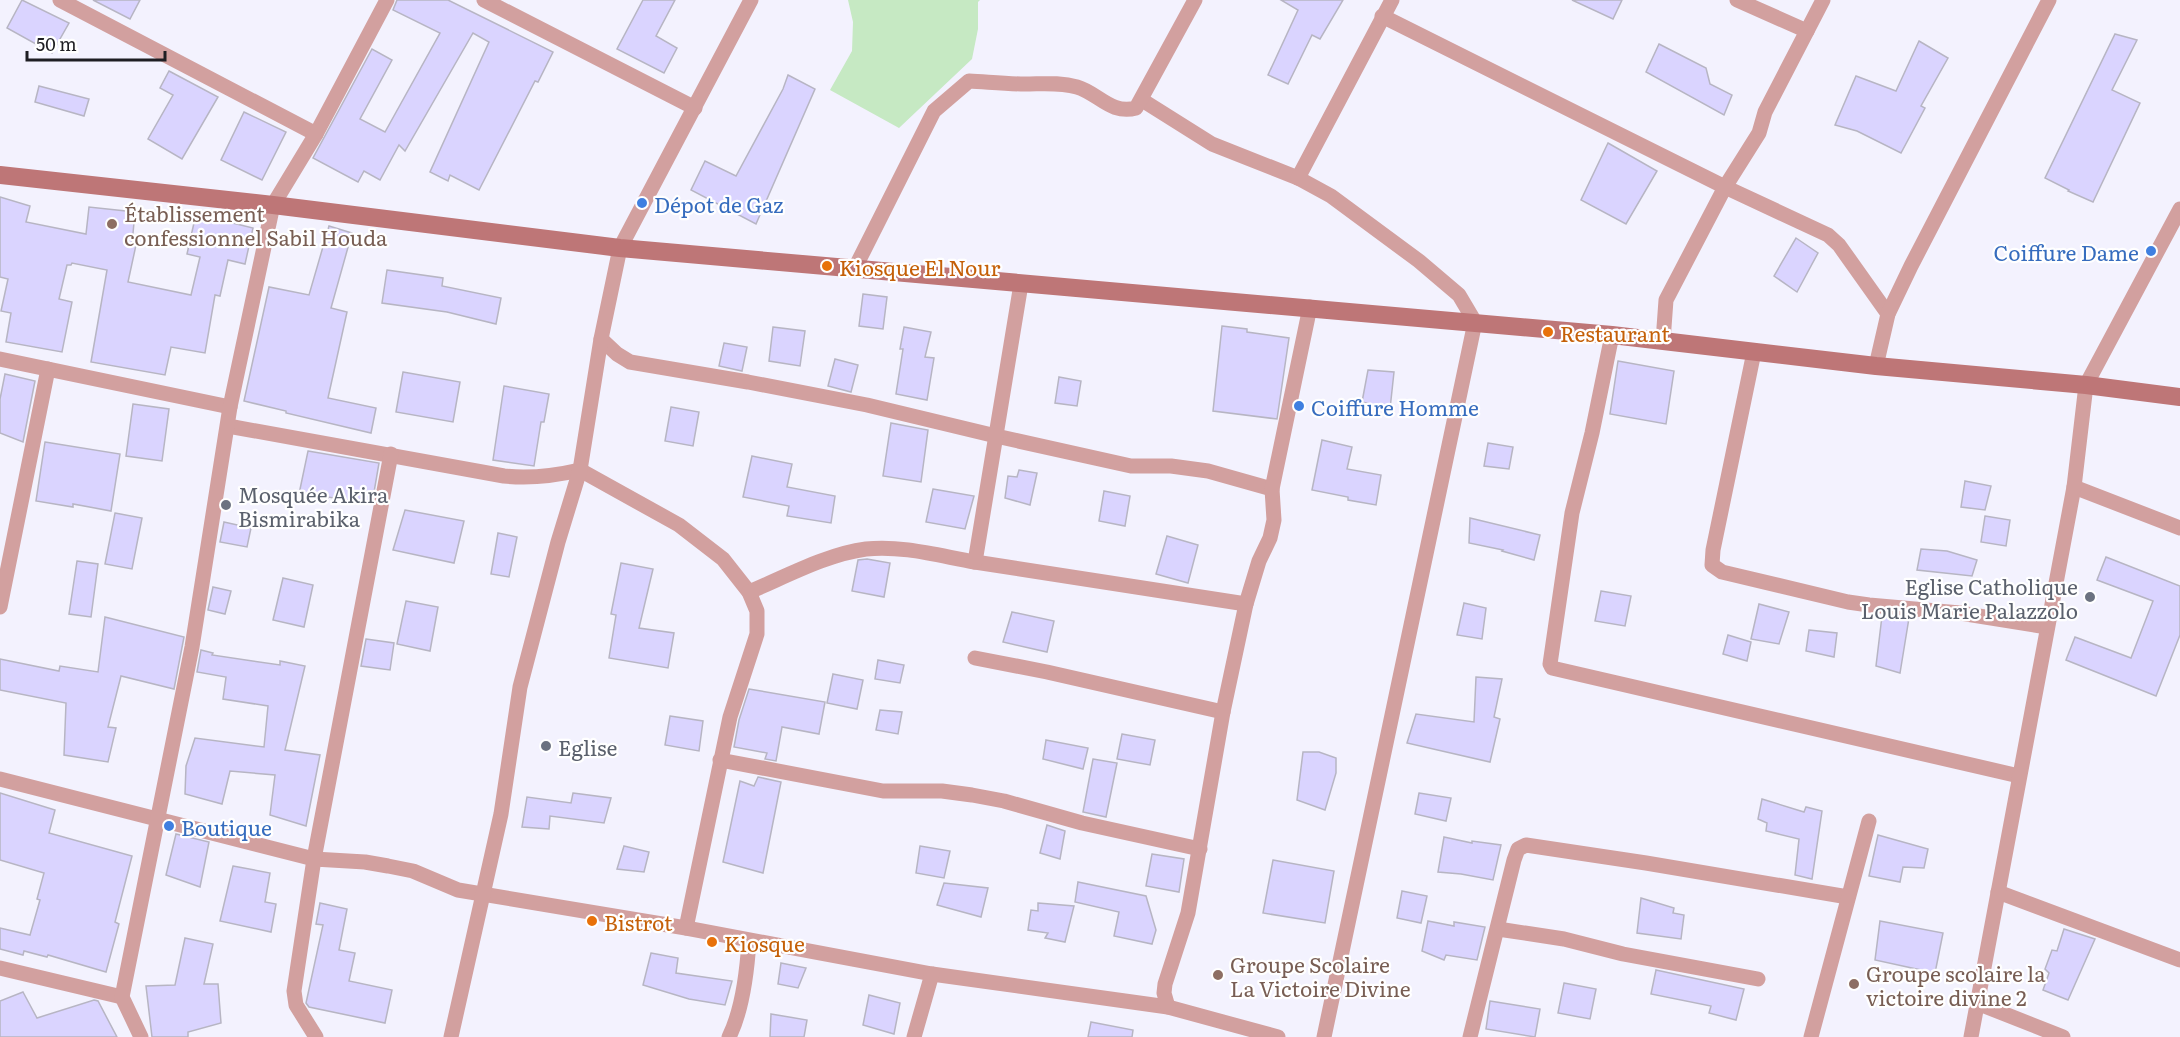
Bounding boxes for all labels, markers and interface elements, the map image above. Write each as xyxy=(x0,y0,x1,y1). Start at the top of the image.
scale bar xyxy=(27,24,165,62)
text: 50 m xyxy=(36,30,77,57)
place label: Dépot de Gaz xyxy=(654,188,783,219)
marker: Dépot de Gaz xyxy=(635,196,649,210)
place label: Établissement confessionnel Sabil Houda xyxy=(124,197,388,252)
marker: Établissement confessionnel Sabil Houda xyxy=(105,217,119,231)
place label: Coiffure Dame xyxy=(1993,236,2139,267)
marker: Coiffure Dame xyxy=(2144,244,2158,258)
place label: Kiosque El Nour xyxy=(839,251,1001,282)
marker: Kiosque El Nour xyxy=(820,259,834,273)
place label: Restaurant xyxy=(1560,317,1670,348)
marker: Restaurant xyxy=(1541,325,1555,339)
place label: Coiffure Homme xyxy=(1311,391,1479,422)
marker: Coiffure Homme xyxy=(1292,399,1306,413)
place label: Mosquée Akira Bismirabika xyxy=(238,478,389,533)
marker: Mosquée Akira Bismirabika xyxy=(219,498,233,512)
place label: Eglise Catholique Louis Marie Palazzolo xyxy=(1861,570,2078,625)
marker: Eglise Catholique Louis Marie Palazzolo xyxy=(2083,590,2097,604)
place label: Eglise xyxy=(558,731,617,762)
marker: Eglise xyxy=(539,739,553,753)
place label: Boutique xyxy=(181,811,272,842)
marker: Boutique xyxy=(162,819,176,833)
place label: Bistrot xyxy=(604,906,673,937)
marker: Bistrot xyxy=(585,914,599,928)
place label: Kiosque xyxy=(724,927,805,958)
marker: Kiosque xyxy=(705,935,719,949)
place label: Groupe Scolaire La Victoire Divine xyxy=(1230,948,1411,1003)
place label: Groupe scolaire la victoire divine 2 xyxy=(1866,957,2046,1012)
marker: Groupe Scolaire La Victoire Divine xyxy=(1211,968,1225,982)
marker: Groupe scolaire la victoire divine 2 xyxy=(1847,977,1861,991)

